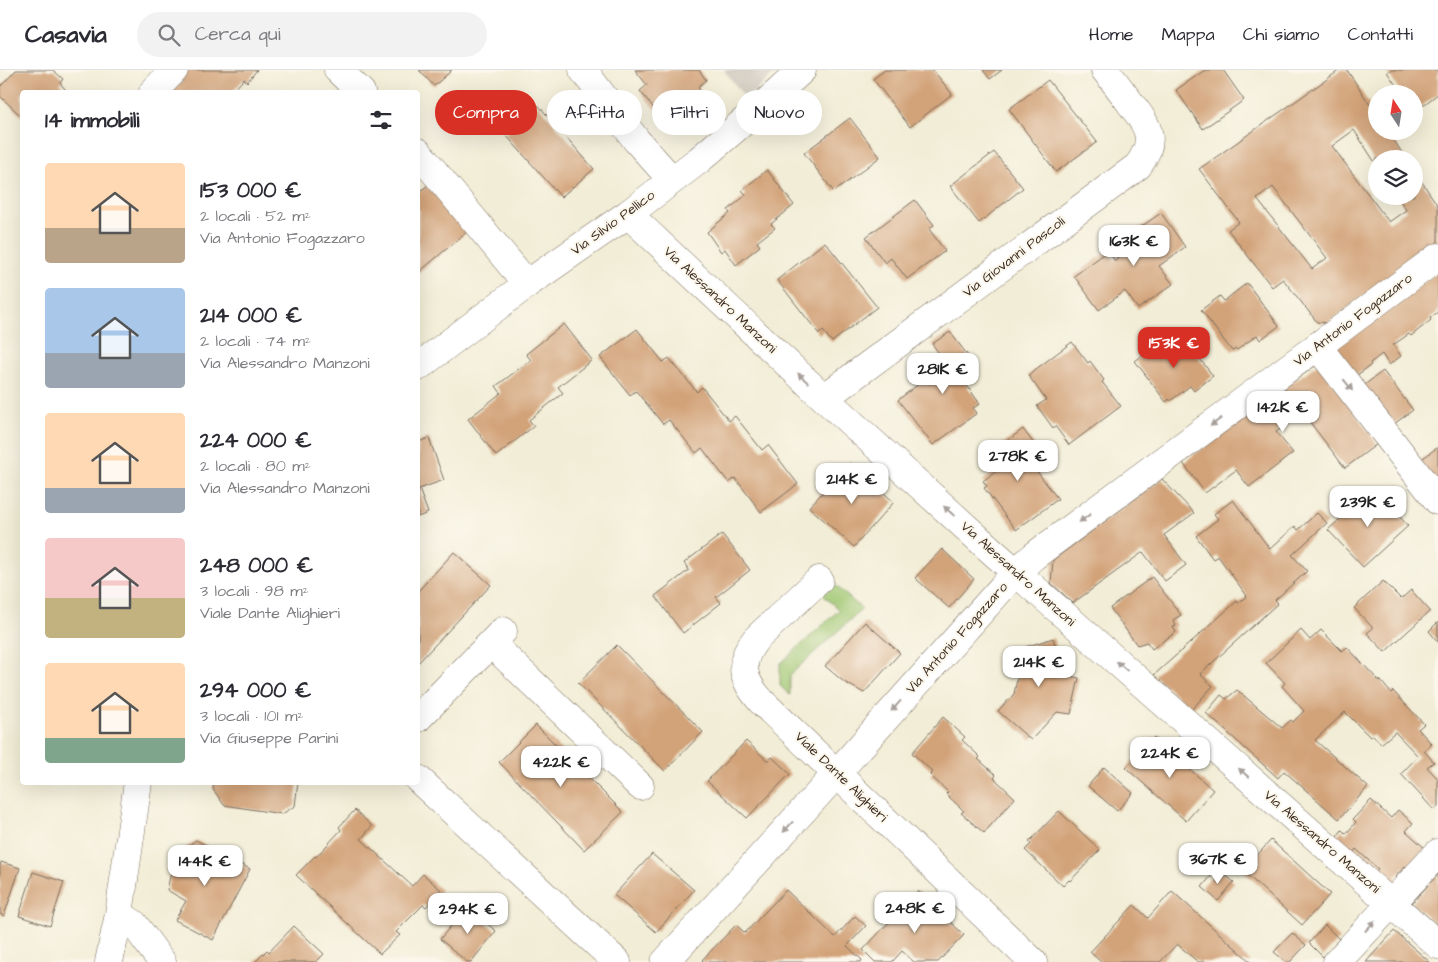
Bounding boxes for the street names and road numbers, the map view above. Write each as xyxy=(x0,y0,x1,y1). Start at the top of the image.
street label: Via Silvio Pellico xyxy=(567,186,659,260)
street label: Via Giovanni Pascoli xyxy=(959,212,1069,302)
street label: Via Alessandro Manzoni xyxy=(659,242,781,358)
street label: Via Antonio Fogazzaro xyxy=(1289,269,1417,371)
street label: Via Alessandro Manzoni xyxy=(956,517,1080,631)
street label: Via Antonio Fogazzaro xyxy=(901,578,1013,698)
street label: Viale Dante Alighieri xyxy=(790,727,892,827)
street label: Via Alessandro Manzoni xyxy=(1259,786,1385,898)

